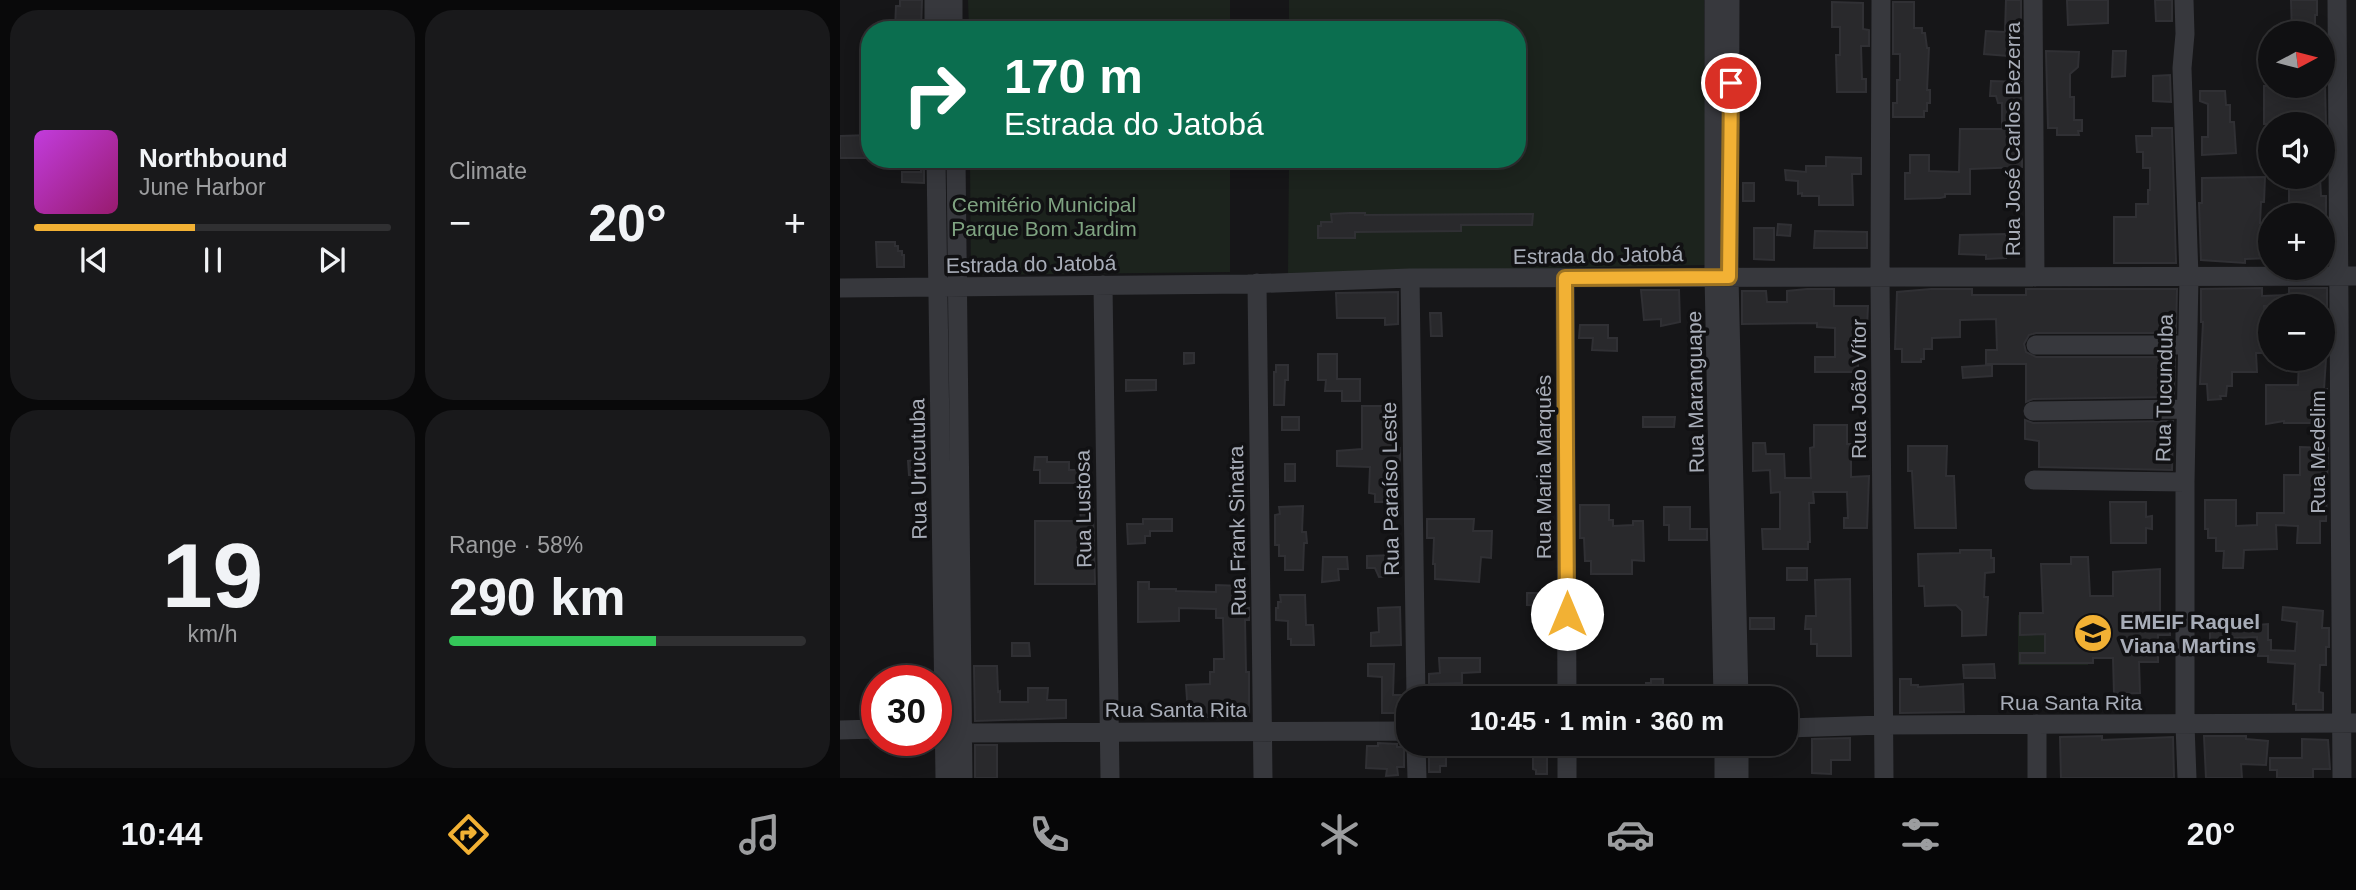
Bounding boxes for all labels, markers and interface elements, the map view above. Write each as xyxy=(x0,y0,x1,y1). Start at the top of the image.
street label: Rua José Carlos Bezerra xyxy=(2001,21,2024,256)
north arrow xyxy=(2258,21,2334,98)
map controls xyxy=(2258,21,2335,371)
icon: right xyxy=(889,49,980,140)
text: 170 m xyxy=(1004,49,1143,103)
pin xyxy=(1701,53,1761,113)
icon: arrive xyxy=(1712,64,1750,102)
text: Estrada do Jatobá xyxy=(1004,106,1264,142)
button: sound xyxy=(2258,112,2335,189)
text: Northbound xyxy=(139,143,288,173)
text: Climate xyxy=(449,158,527,184)
text: June Harbor xyxy=(139,174,266,200)
park label: Cemitério Municipal Parque Bom Jardim xyxy=(951,193,1137,240)
text: 20° xyxy=(588,194,667,252)
text: − xyxy=(449,202,471,244)
text: + xyxy=(784,202,806,244)
button: + xyxy=(2258,203,2335,280)
icon: previous xyxy=(75,241,113,279)
icon: pause xyxy=(194,241,232,279)
icon: next xyxy=(313,241,351,279)
street label: Estrada do Jatobá xyxy=(1513,242,1684,268)
street label: Estrada do Jatobá xyxy=(946,251,1117,277)
button: − xyxy=(2258,294,2335,371)
street label: Rua Maranguape xyxy=(1682,311,1708,473)
street label: Rua Tucunduba xyxy=(2151,313,2177,462)
street label: Rua João Vítor xyxy=(1847,319,1870,459)
street label: Rua Maria Marquês xyxy=(1532,375,1555,559)
street label: Rua Medelim xyxy=(2306,390,2329,514)
street label: Rua Urucutuba xyxy=(905,398,931,540)
street label: Rua Paraíso Leste xyxy=(1377,402,1403,576)
street label: Rua Frank Sinatra xyxy=(1224,445,1250,616)
street label: Rua Lustosa xyxy=(1070,450,1096,568)
text: 19 xyxy=(162,525,263,626)
text: Range · 58% xyxy=(449,532,583,558)
text: 290 km xyxy=(449,568,625,626)
position arrow xyxy=(1530,577,1604,651)
place label: EMEIF Raquel Viana Martins xyxy=(2120,610,2260,657)
school or university icon: EMEIF Raquel Viana Martins xyxy=(2072,612,2114,654)
text: km/h xyxy=(188,621,237,647)
speed limit sign: 30 xyxy=(861,665,952,756)
street label: Rua Santa Rita xyxy=(2000,691,2143,714)
street label: Rua Santa Rita xyxy=(1105,698,1248,721)
text: 10:45 · 1 min · 360 m xyxy=(1470,706,1724,736)
icon: directions xyxy=(444,810,493,859)
icon: music xyxy=(735,810,784,859)
icon: phone xyxy=(1025,810,1074,859)
icon: climate xyxy=(1315,810,1364,859)
icon: car xyxy=(1606,810,1655,859)
icon: filters xyxy=(1896,810,1945,859)
text: 10:44 xyxy=(121,816,203,852)
text: 20° xyxy=(2187,816,2235,852)

